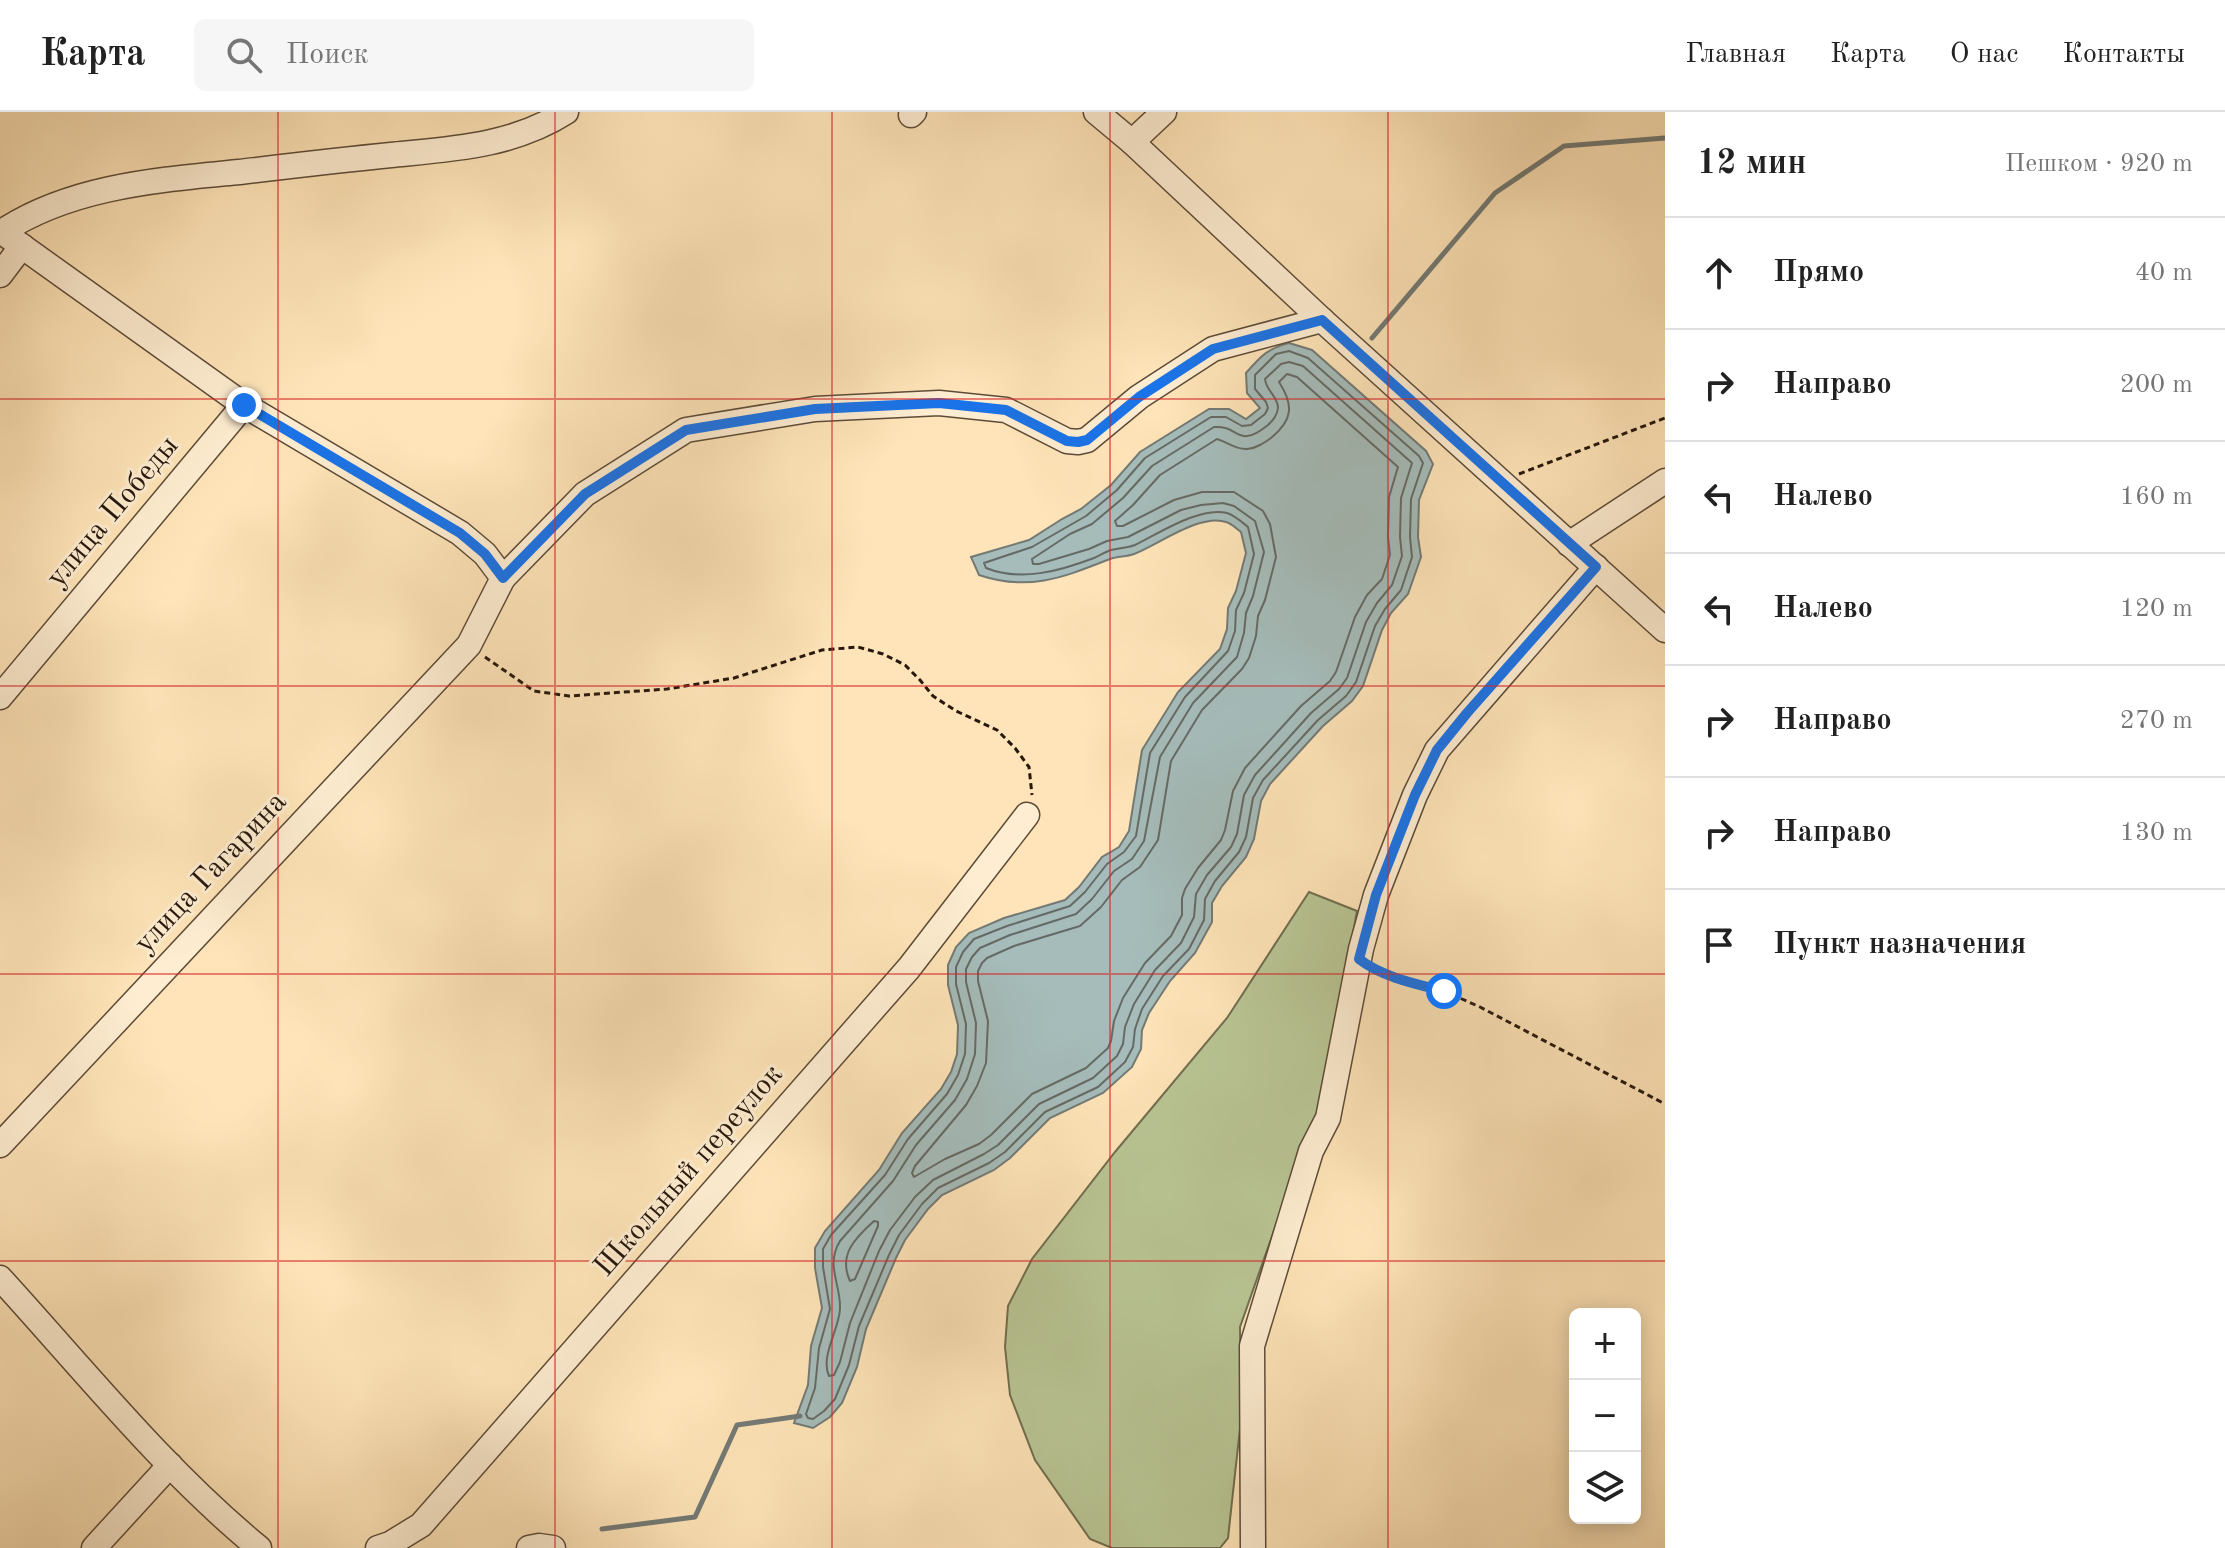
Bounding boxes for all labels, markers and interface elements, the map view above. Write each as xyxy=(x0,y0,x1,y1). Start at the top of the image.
search box xyxy=(194,19,754,91)
icon: search xyxy=(222,33,266,77)
text: Карта xyxy=(40,36,146,74)
text: Поиск xyxy=(286,40,368,70)
text: Главная xyxy=(1685,41,1786,69)
text: Карта xyxy=(1830,41,1906,69)
text: О нас xyxy=(1950,41,2019,69)
text: Контакты xyxy=(2063,41,2185,69)
text: 12 мин xyxy=(1697,147,1806,181)
text: Пешком · 920 m xyxy=(2005,151,2193,177)
icon: ahead xyxy=(1697,251,1741,295)
text: Прямо xyxy=(1773,258,1864,288)
text: 40 m xyxy=(2135,260,2193,286)
icon: right xyxy=(1697,363,1741,407)
text: Направо xyxy=(1773,370,1892,400)
text: 200 m xyxy=(2120,372,2193,398)
route end xyxy=(226,387,262,423)
street label: улица Победы xyxy=(41,431,185,593)
icon: left xyxy=(1697,475,1741,519)
text: Налево xyxy=(1773,482,1873,512)
text: 160 m xyxy=(2120,484,2193,510)
icon: left xyxy=(1697,587,1741,631)
text: Налево xyxy=(1773,594,1873,624)
text: 120 m xyxy=(2120,596,2193,622)
icon: right xyxy=(1697,699,1741,743)
text: Направо xyxy=(1773,706,1892,736)
text: 270 m xyxy=(2120,708,2193,734)
street label: улица Гагарина xyxy=(129,787,293,959)
icon: right xyxy=(1697,811,1741,855)
text: Направо xyxy=(1773,818,1892,848)
text: 130 m xyxy=(2120,820,2193,846)
icon: arrive xyxy=(1697,923,1741,967)
text: Пункт назначения xyxy=(1773,930,2026,960)
route start xyxy=(1426,973,1462,1009)
street label: Школьный переулок xyxy=(589,1059,789,1283)
map controls xyxy=(1569,1308,1641,1524)
button: + xyxy=(1569,1308,1641,1380)
button: − xyxy=(1569,1380,1641,1452)
button: layers xyxy=(1569,1452,1641,1524)

